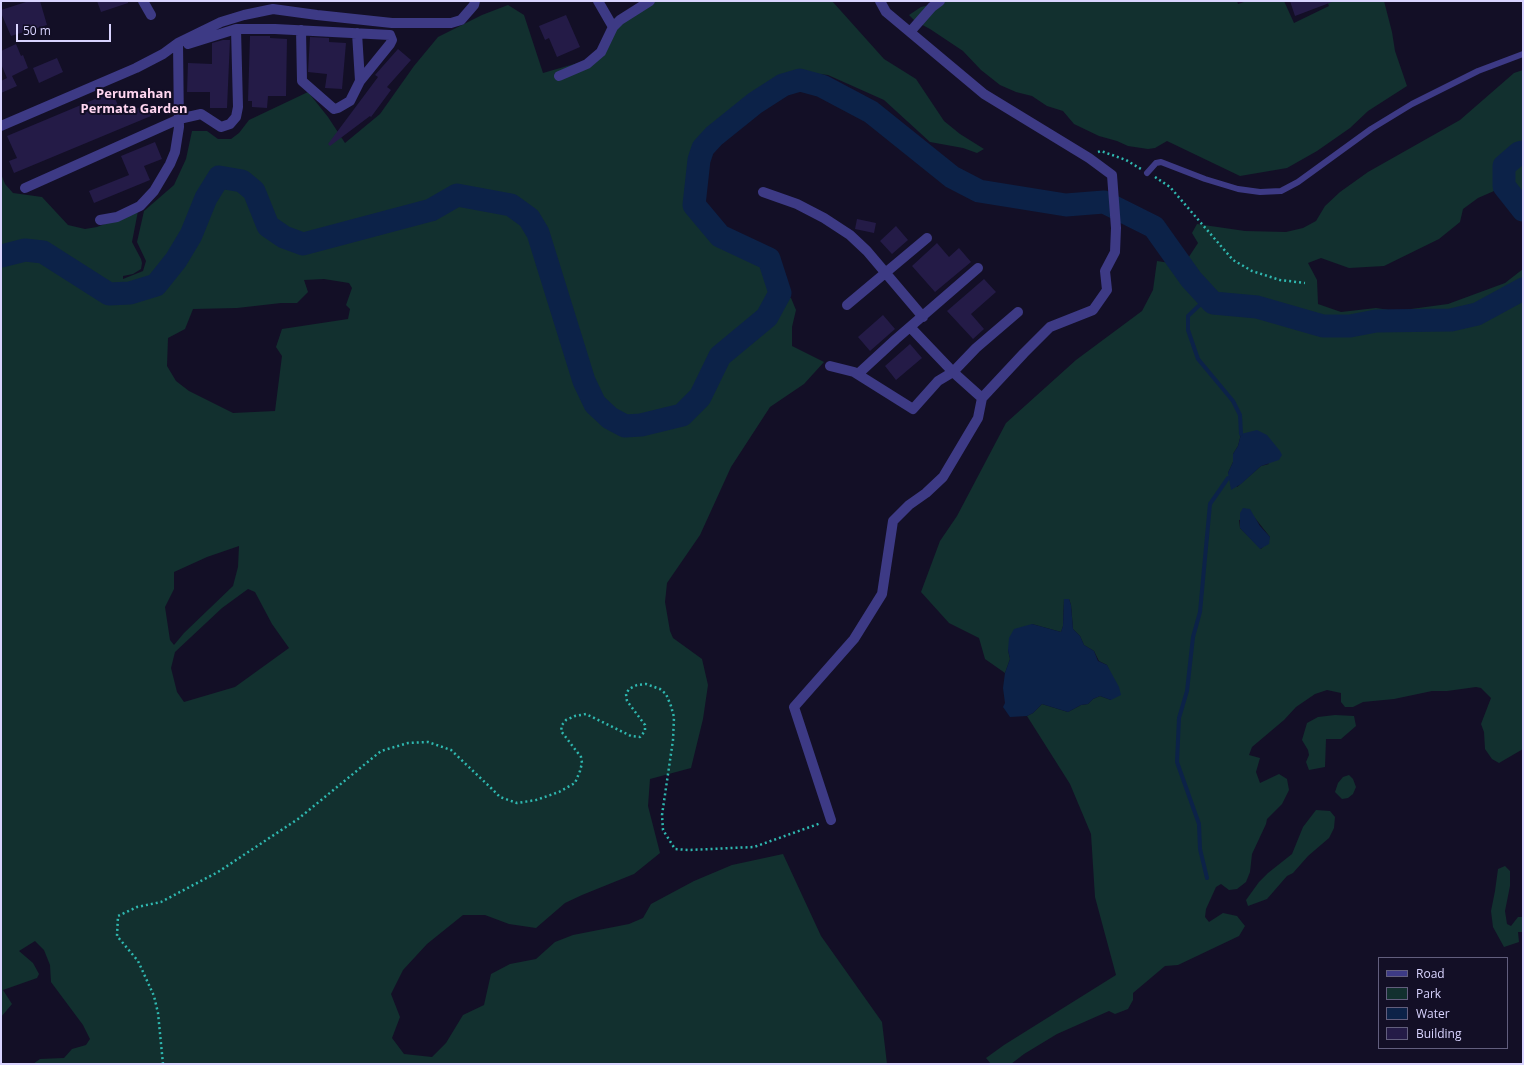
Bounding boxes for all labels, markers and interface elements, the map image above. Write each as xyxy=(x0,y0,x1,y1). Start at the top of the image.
scale bar xyxy=(18,16,113,42)
text: 50 m xyxy=(23,22,51,39)
district label: Perumahan Permata Garden xyxy=(81,86,187,117)
legend xyxy=(1378,957,1508,1049)
text: Road xyxy=(1416,965,1445,982)
text: Park xyxy=(1416,985,1441,1002)
text: Water xyxy=(1416,1005,1450,1022)
text: Building xyxy=(1416,1025,1461,1042)

